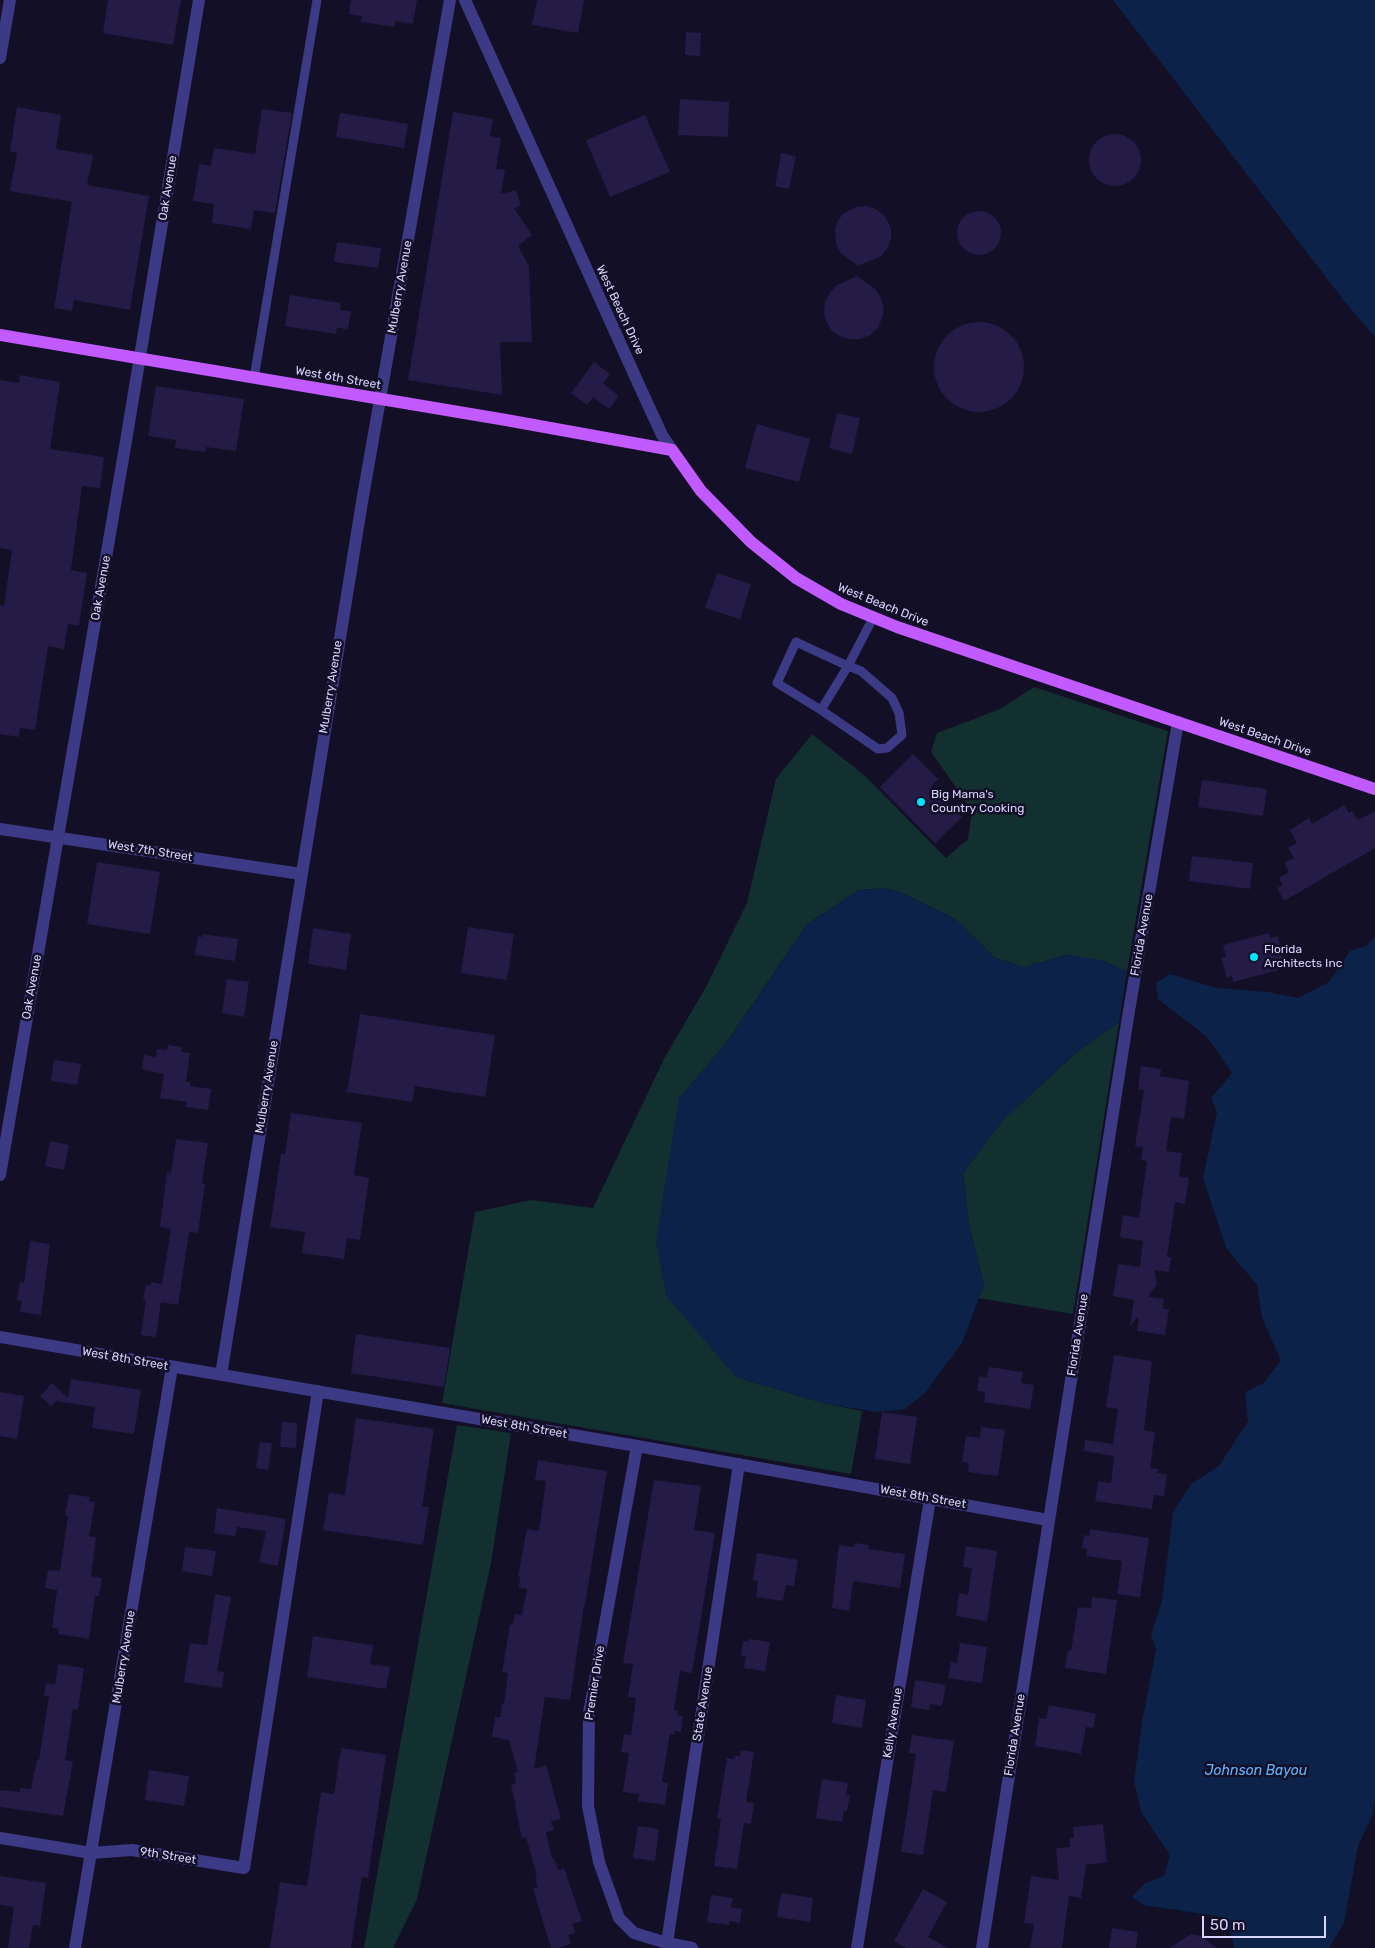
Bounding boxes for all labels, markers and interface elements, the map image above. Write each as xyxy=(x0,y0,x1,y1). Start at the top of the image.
street label: Oak Avenue xyxy=(156,154,180,222)
street label: Mulberry Avenue xyxy=(385,239,415,335)
street label: West Beach Drive xyxy=(593,263,647,357)
street label: West 6th Street xyxy=(294,363,382,393)
street label: Oak Avenue xyxy=(88,554,114,622)
street label: West Beach Drive xyxy=(835,580,931,630)
street label: Mulberry Avenue xyxy=(317,639,345,735)
street label: West Beach Drive xyxy=(1217,714,1313,760)
place label: Big Mama's Country Cooking xyxy=(931,788,1024,816)
marker: Big Mama's Country Cooking xyxy=(915,796,927,808)
street label: West 7th Street xyxy=(107,837,193,865)
street label: Florida Avenue xyxy=(1128,893,1156,977)
place label: Florida Architects Inc xyxy=(1264,943,1342,971)
marker: Florida Architects Inc xyxy=(1248,951,1260,963)
street label: Oak Avenue xyxy=(19,953,45,1021)
street label: Mulberry Avenue xyxy=(253,1039,281,1135)
street label: Florida Avenue xyxy=(1064,1293,1092,1377)
street label: West 8th Street xyxy=(81,1344,169,1374)
street label: West 8th Street xyxy=(480,1412,568,1442)
street label: West 8th Street xyxy=(879,1482,967,1512)
street label: Mulberry Avenue xyxy=(110,1609,138,1705)
street label: Premier Drive xyxy=(582,1645,608,1721)
street label: State Avenue xyxy=(690,1666,716,1742)
street label: Kelly Avenue xyxy=(880,1687,906,1759)
street label: Florida Avenue xyxy=(1001,1693,1029,1777)
water label: Johnson Bayou xyxy=(1205,1763,1307,1779)
street label: 9th Street xyxy=(139,1844,197,1868)
scale bar xyxy=(1205,1906,1329,1938)
text: 50 m xyxy=(1210,1916,1245,1934)

